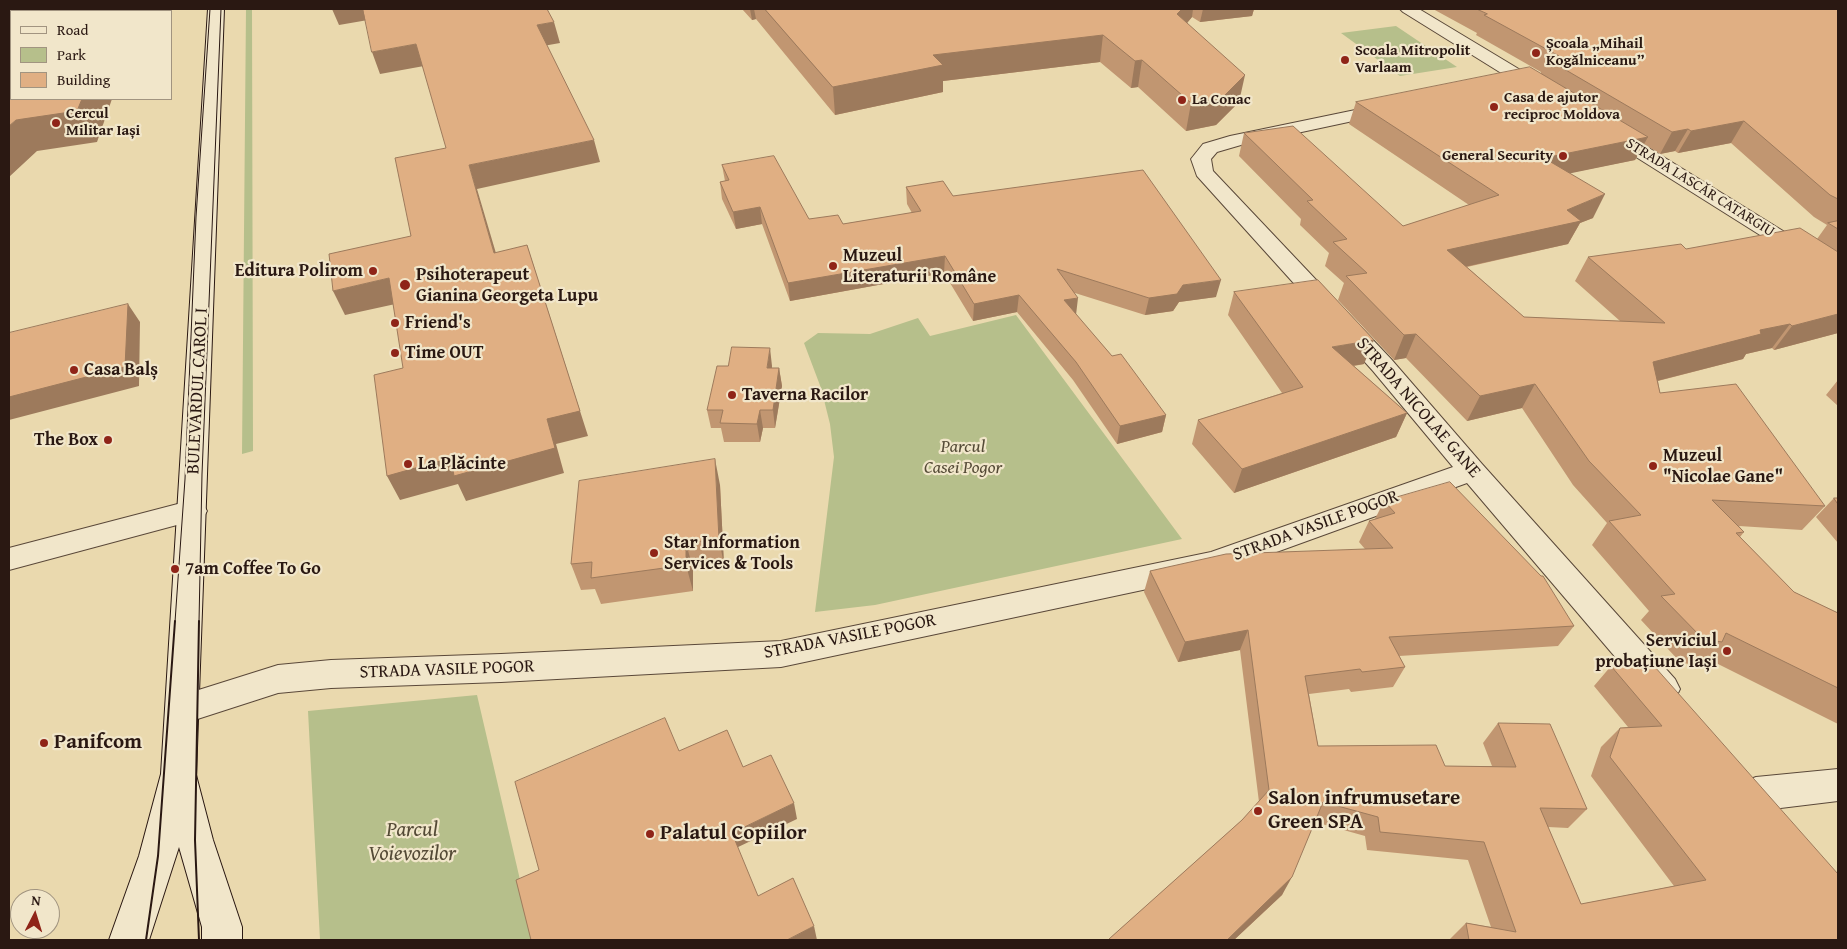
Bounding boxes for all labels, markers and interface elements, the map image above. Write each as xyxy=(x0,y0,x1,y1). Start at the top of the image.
legend xyxy=(10,10,172,100)
text: Road xyxy=(57,19,88,40)
place label: Școala „Mihail Kogălniceanu” xyxy=(1546,35,1644,70)
place label: Scoala Mitropolit Varlaam xyxy=(1355,42,1470,77)
text: Park xyxy=(57,44,86,65)
marker: Școala „Mihail Kogălniceanu” xyxy=(1530,47,1542,59)
marker: Scoala Mitropolit Varlaam xyxy=(1339,54,1351,66)
text: Building xyxy=(57,69,110,90)
place label: Casa de ajutor reciproc Moldova xyxy=(1504,89,1620,124)
place label: La Conac xyxy=(1192,91,1251,109)
marker: La Conac xyxy=(1176,94,1188,106)
marker: Casa de ajutor reciproc Moldova xyxy=(1488,101,1500,113)
place label: Cercul Militar Iași xyxy=(66,105,140,140)
marker: Cercul Militar Iași xyxy=(50,117,62,129)
street label: STRADA LASCĂR CATARGIU xyxy=(1622,135,1778,241)
place label: General Security xyxy=(1442,147,1553,165)
marker: General Security xyxy=(1557,150,1569,162)
place label: Muzeul Literaturii Române xyxy=(843,245,996,288)
place label: Editura Polirom xyxy=(235,260,363,282)
marker: Muzeul Literaturii Române xyxy=(827,260,839,272)
place label: Psihoterapeut Gianina Georgeta Lupu xyxy=(416,264,598,306)
marker: Editura Polirom xyxy=(367,265,379,277)
marker: Psihoterapeut Gianina Georgeta Lupu xyxy=(398,278,412,292)
street label: BULEVARDUL CAROL I xyxy=(183,307,213,475)
place label: Friend's xyxy=(405,312,471,334)
marker: Friend's xyxy=(389,317,401,329)
street label: STRADA NICOLAE GANE xyxy=(1351,334,1485,482)
place label: Time OUT xyxy=(405,342,483,364)
marker: Time OUT xyxy=(389,347,401,359)
place label: Casa Balș xyxy=(84,359,158,381)
marker: Casa Balș xyxy=(68,364,80,376)
place label: Taverna Racilor xyxy=(742,384,868,406)
marker: Taverna Racilor xyxy=(726,389,738,401)
place label: The Box xyxy=(34,429,98,451)
marker: The Box xyxy=(102,434,114,446)
park label: Parcul Casei Pogor xyxy=(924,436,1002,478)
place label: Muzeul "Nicolae Gane" xyxy=(1663,445,1783,488)
place label: La Plăcinte xyxy=(418,453,506,475)
marker: La Plăcinte xyxy=(402,458,414,470)
marker: Muzeul "Nicolae Gane" xyxy=(1647,460,1659,472)
street label: STRADA VASILE POGOR xyxy=(1230,486,1402,566)
place label: Star Information Services & Tools xyxy=(664,532,800,574)
marker: Star Information Services & Tools xyxy=(648,547,660,559)
place label: 7am Coffee To Go xyxy=(185,558,321,580)
marker: 7am Coffee To Go xyxy=(169,563,181,575)
street label: STRADA VASILE POGOR xyxy=(762,610,938,664)
place label: Serviciul probațiune Iași xyxy=(1595,630,1717,672)
marker: Serviciul probațiune Iași xyxy=(1721,645,1733,657)
street label: STRADA VASILE POGOR xyxy=(359,656,535,684)
place label: Panifcom xyxy=(54,730,142,756)
marker: Panifcom xyxy=(38,737,50,749)
place label: Salon infrumusetare Green SPA xyxy=(1268,786,1460,836)
marker: Salon infrumusetare Green SPA xyxy=(1252,805,1264,817)
park label: Parcul Voievozilor xyxy=(368,818,456,868)
place label: Palatul Copiilor xyxy=(660,821,807,847)
marker: Palatul Copiilor xyxy=(644,828,656,840)
north arrow xyxy=(10,889,60,939)
text: N xyxy=(31,890,42,910)

